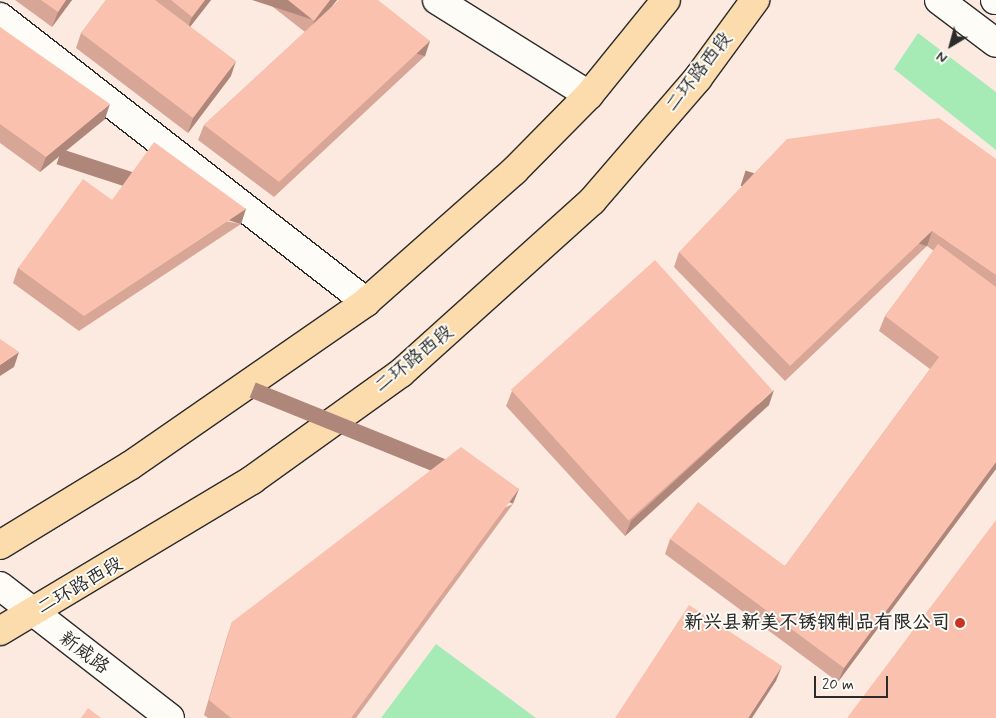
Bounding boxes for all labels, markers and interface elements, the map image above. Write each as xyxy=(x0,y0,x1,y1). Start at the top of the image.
north arrow xyxy=(926,20,976,70)
street label: 二环路西段 xyxy=(661,28,737,116)
text: N xyxy=(933,47,951,67)
street label: 二环路西段 xyxy=(370,320,458,398)
street label: 二环路西段 xyxy=(33,552,127,620)
place label: 新兴县新美不锈钢制品有限公司 xyxy=(684,612,950,634)
marker: 新兴县新美不锈钢制品有限公司 xyxy=(954,617,966,629)
street label: 新威路 xyxy=(54,627,114,679)
scale bar xyxy=(816,666,890,698)
text: 20 m xyxy=(822,675,854,695)

